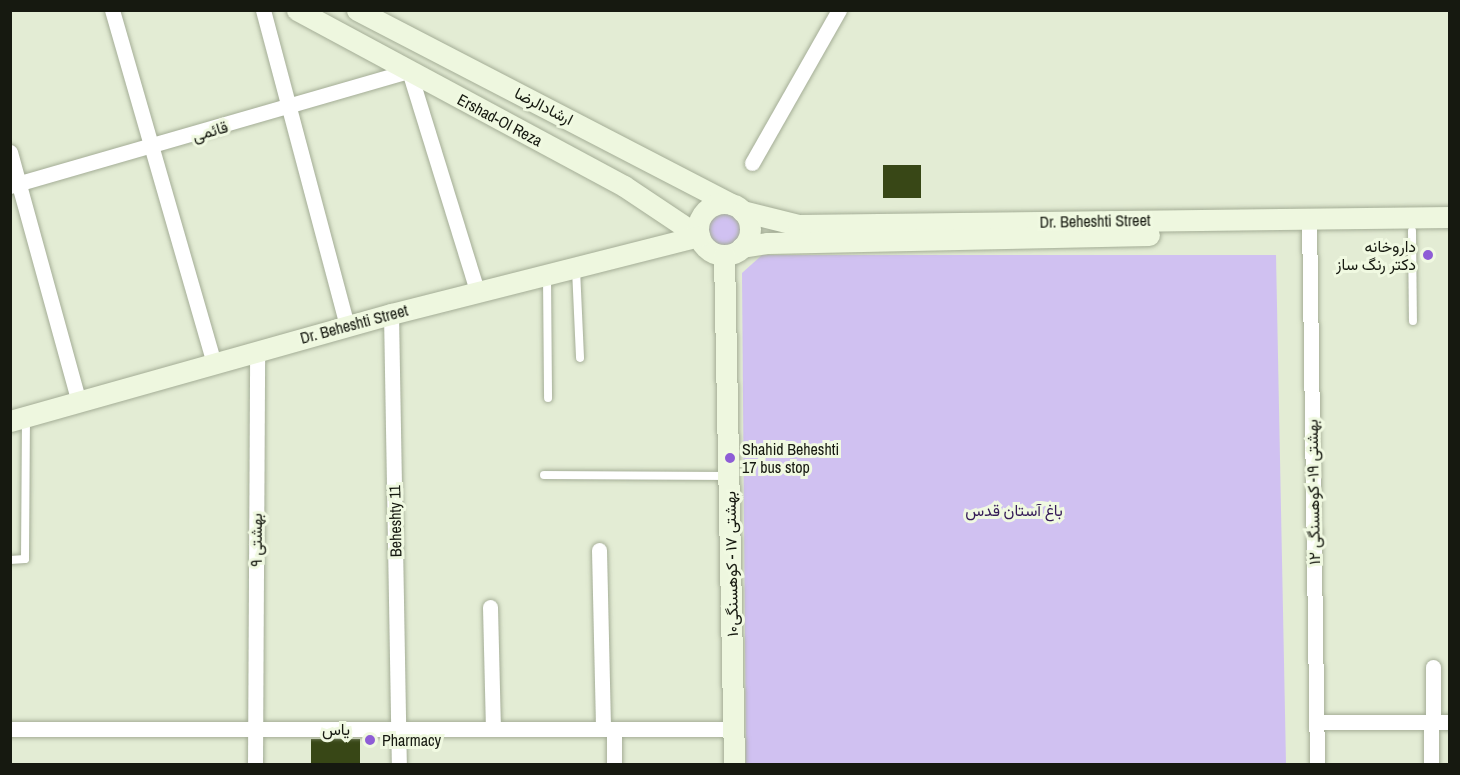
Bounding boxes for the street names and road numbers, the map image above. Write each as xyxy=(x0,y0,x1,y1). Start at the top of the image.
street label: ارشادالرضا xyxy=(511,83,577,129)
street label: Ershad-Ol Reza xyxy=(454,90,546,150)
street label: قائمی xyxy=(190,117,230,145)
street label: Dr. Beheshti Street xyxy=(1039,210,1151,232)
street label: Dr. Beheshti Street xyxy=(298,300,410,348)
street label: بهشتی ۱۹- کوهسنگی ۱۲ xyxy=(1302,419,1324,565)
street label: Beheshty 11 xyxy=(385,485,405,557)
street label: بهشتی ۱۷ - کوهسنگی۱۰ xyxy=(720,491,742,637)
street label: بهشتی ۹ xyxy=(246,513,266,567)
street label: یاس xyxy=(322,719,350,739)

